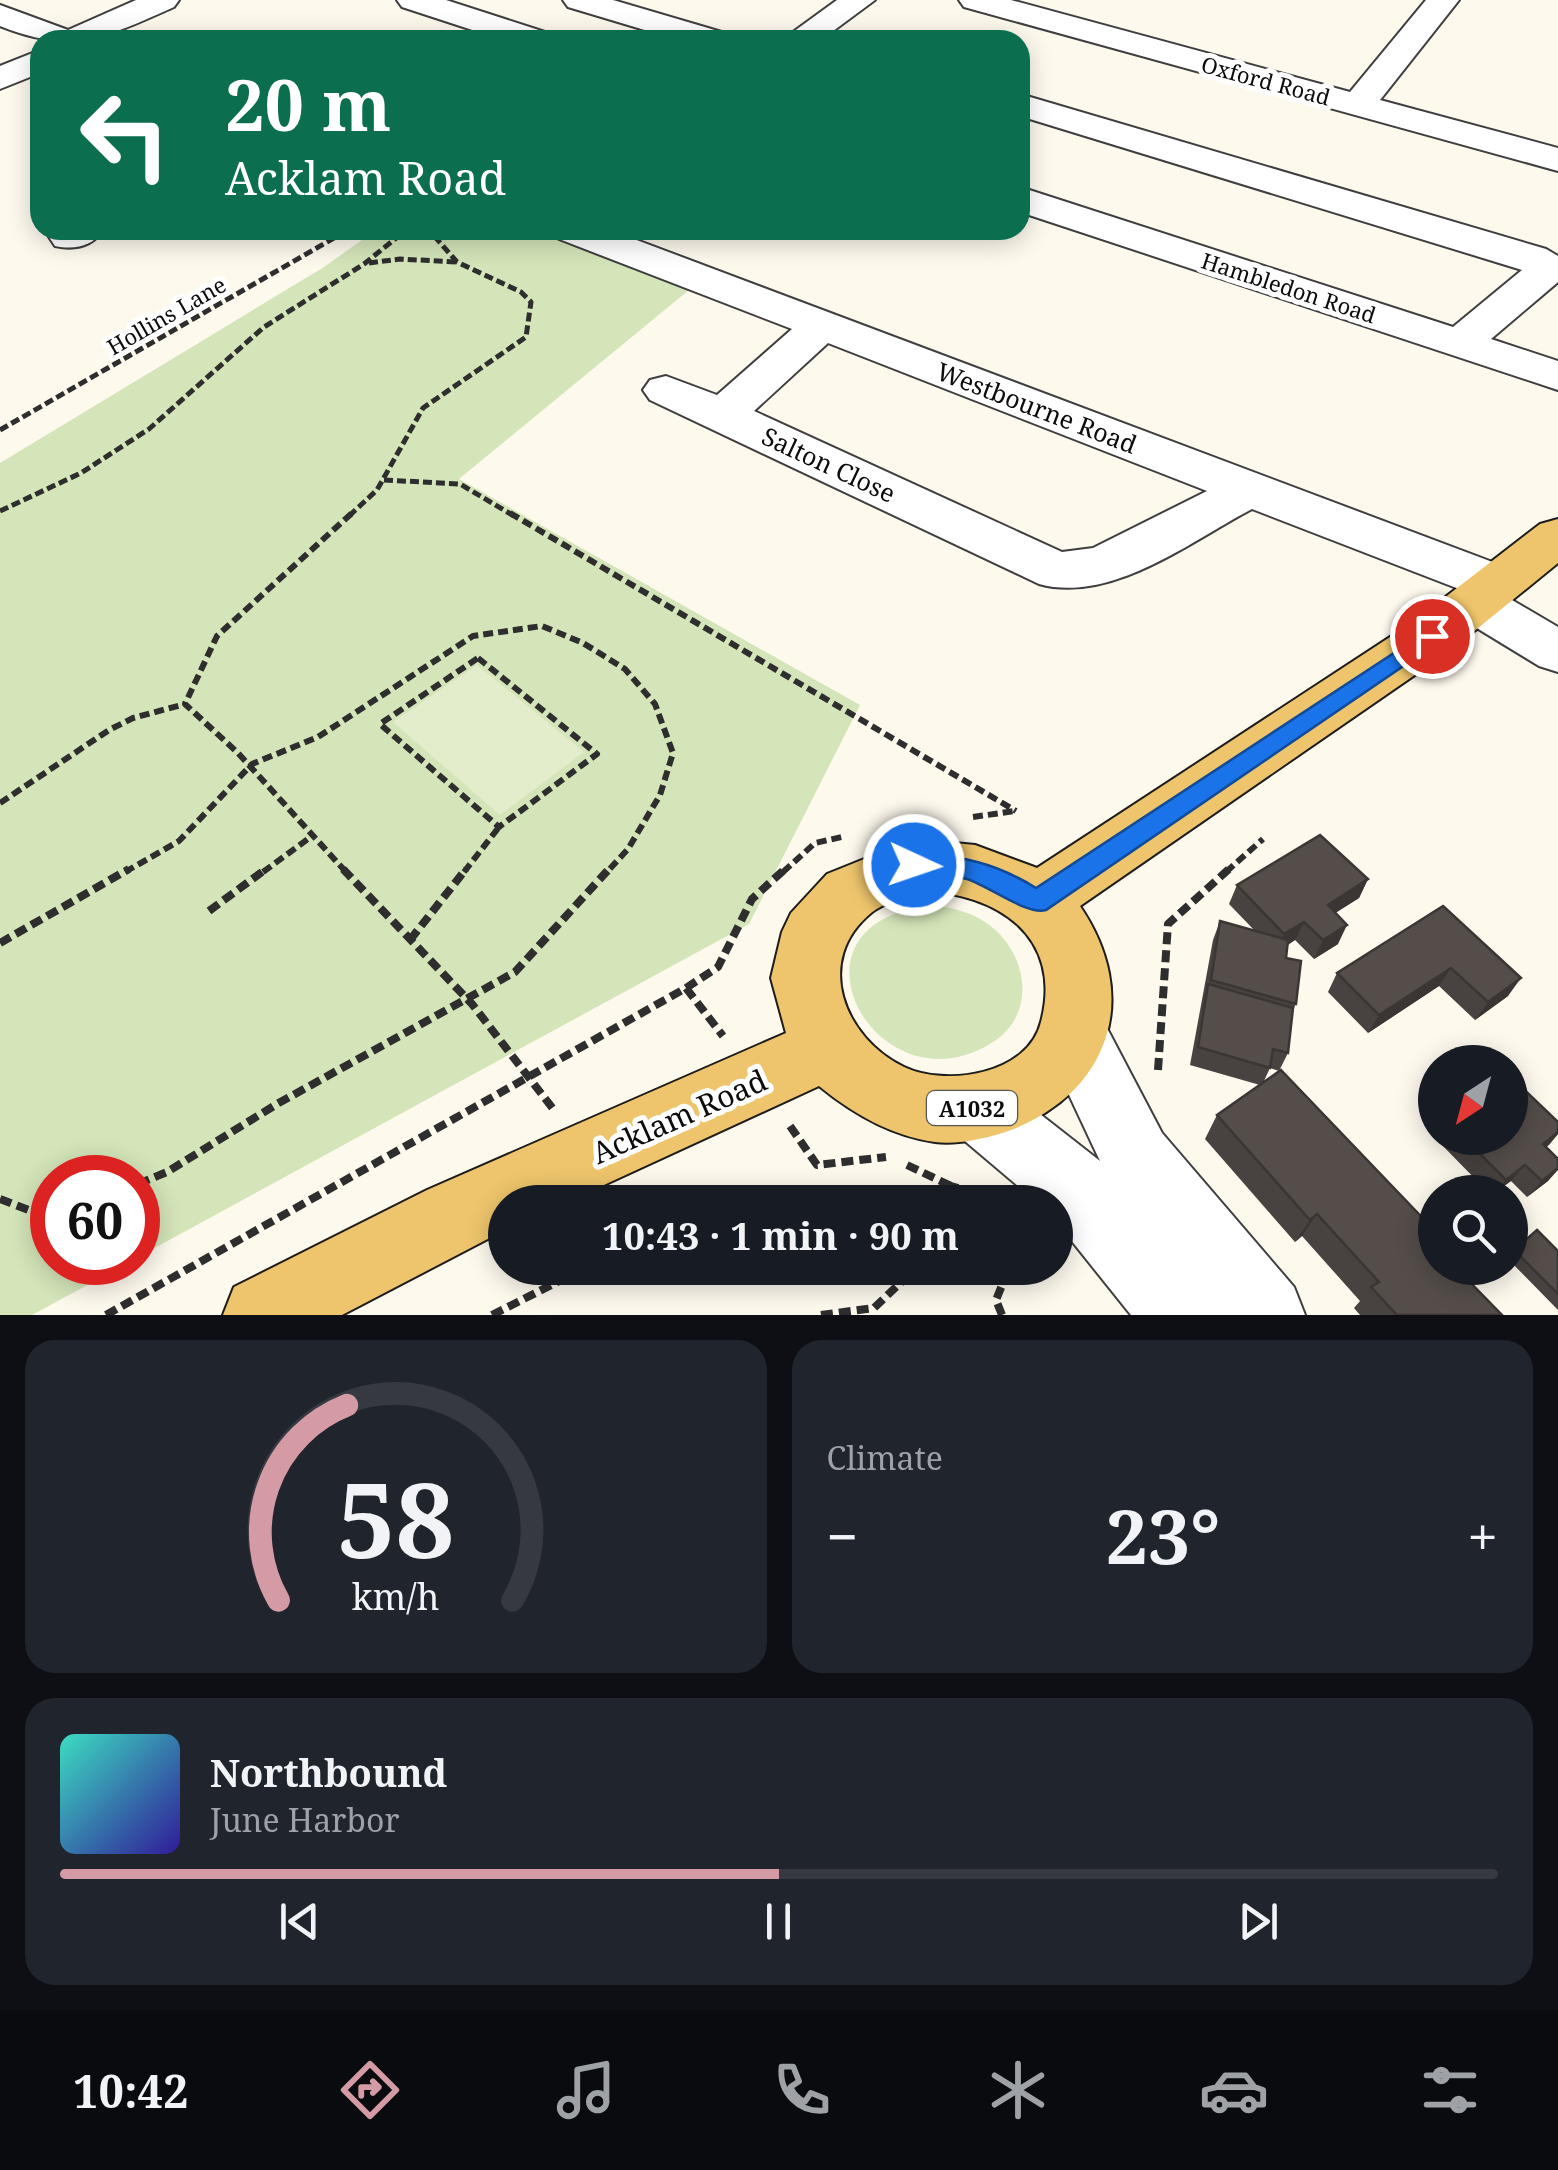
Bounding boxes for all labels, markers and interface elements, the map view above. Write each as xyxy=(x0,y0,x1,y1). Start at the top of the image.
street label: Oxford Road xyxy=(1198,48,1334,112)
text: 20 m xyxy=(225,56,391,152)
icon: left xyxy=(60,70,190,200)
text: Acklam Road xyxy=(225,147,506,208)
street label: Hambledon Road xyxy=(1198,245,1381,330)
street label: Hollins Lane xyxy=(101,269,231,361)
street label: Westbourne Road xyxy=(932,353,1142,461)
street label: Salton Close xyxy=(757,418,901,510)
pin xyxy=(1390,594,1475,679)
icon: arrive xyxy=(1405,609,1460,664)
position arrow xyxy=(862,813,966,917)
north arrow xyxy=(1418,1045,1528,1155)
map controls xyxy=(1418,1045,1528,1285)
street label: Acklam Road xyxy=(585,1059,773,1173)
road number: A1032 xyxy=(927,1091,1017,1125)
speed limit sign: 60 xyxy=(30,1155,160,1285)
button: search xyxy=(1418,1175,1528,1285)
text: 10:43 · 1 min · 90 m xyxy=(602,1209,959,1261)
text: Climate xyxy=(827,1436,943,1479)
text: 58 xyxy=(337,1447,455,1588)
text: 23° xyxy=(1105,1484,1220,1586)
text: − xyxy=(827,1498,858,1573)
text: + xyxy=(1467,1498,1498,1573)
text: km/h xyxy=(352,1572,440,1620)
text: Northbound xyxy=(210,1746,447,1798)
text: June Harbor xyxy=(210,1798,399,1841)
icon: previous xyxy=(272,1894,327,1949)
icon: pause xyxy=(751,1894,806,1949)
icon: next xyxy=(1231,1894,1286,1949)
icon: directions xyxy=(335,2055,405,2125)
icon: music xyxy=(551,2055,621,2125)
icon: phone xyxy=(767,2055,837,2125)
icon: climate xyxy=(983,2055,1053,2125)
icon: car xyxy=(1199,2055,1269,2125)
icon: filters xyxy=(1415,2055,1485,2125)
text: 10:42 xyxy=(73,2060,188,2121)

